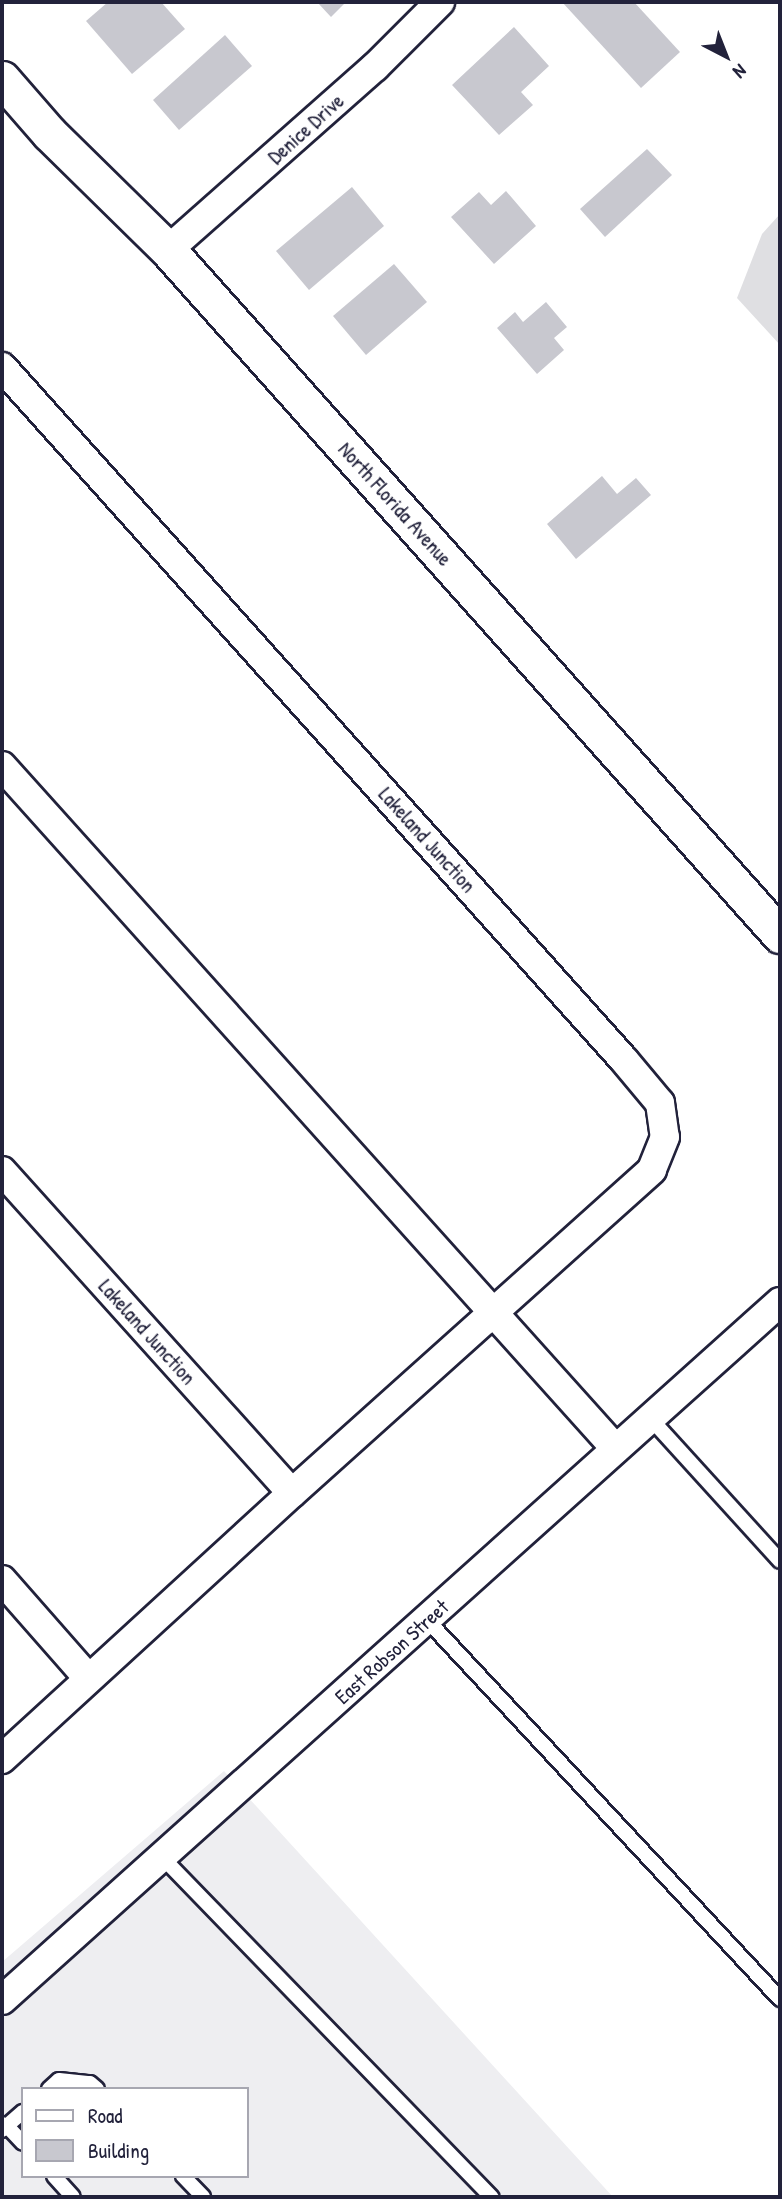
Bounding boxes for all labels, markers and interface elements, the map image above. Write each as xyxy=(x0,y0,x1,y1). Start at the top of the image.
north arrow xyxy=(691,21,761,91)
text: N xyxy=(728,59,753,85)
street label: Denice Drive xyxy=(263,88,349,170)
street label: North Florida Avenue xyxy=(333,437,457,571)
street label: Lakeland Junction xyxy=(373,782,481,898)
street label: Lakeland Junction xyxy=(93,1274,201,1390)
street label: East Robson Street xyxy=(330,1594,454,1710)
legend xyxy=(21,2087,248,2178)
text: Road xyxy=(88,2101,122,2130)
text: Building xyxy=(88,2136,149,2165)

